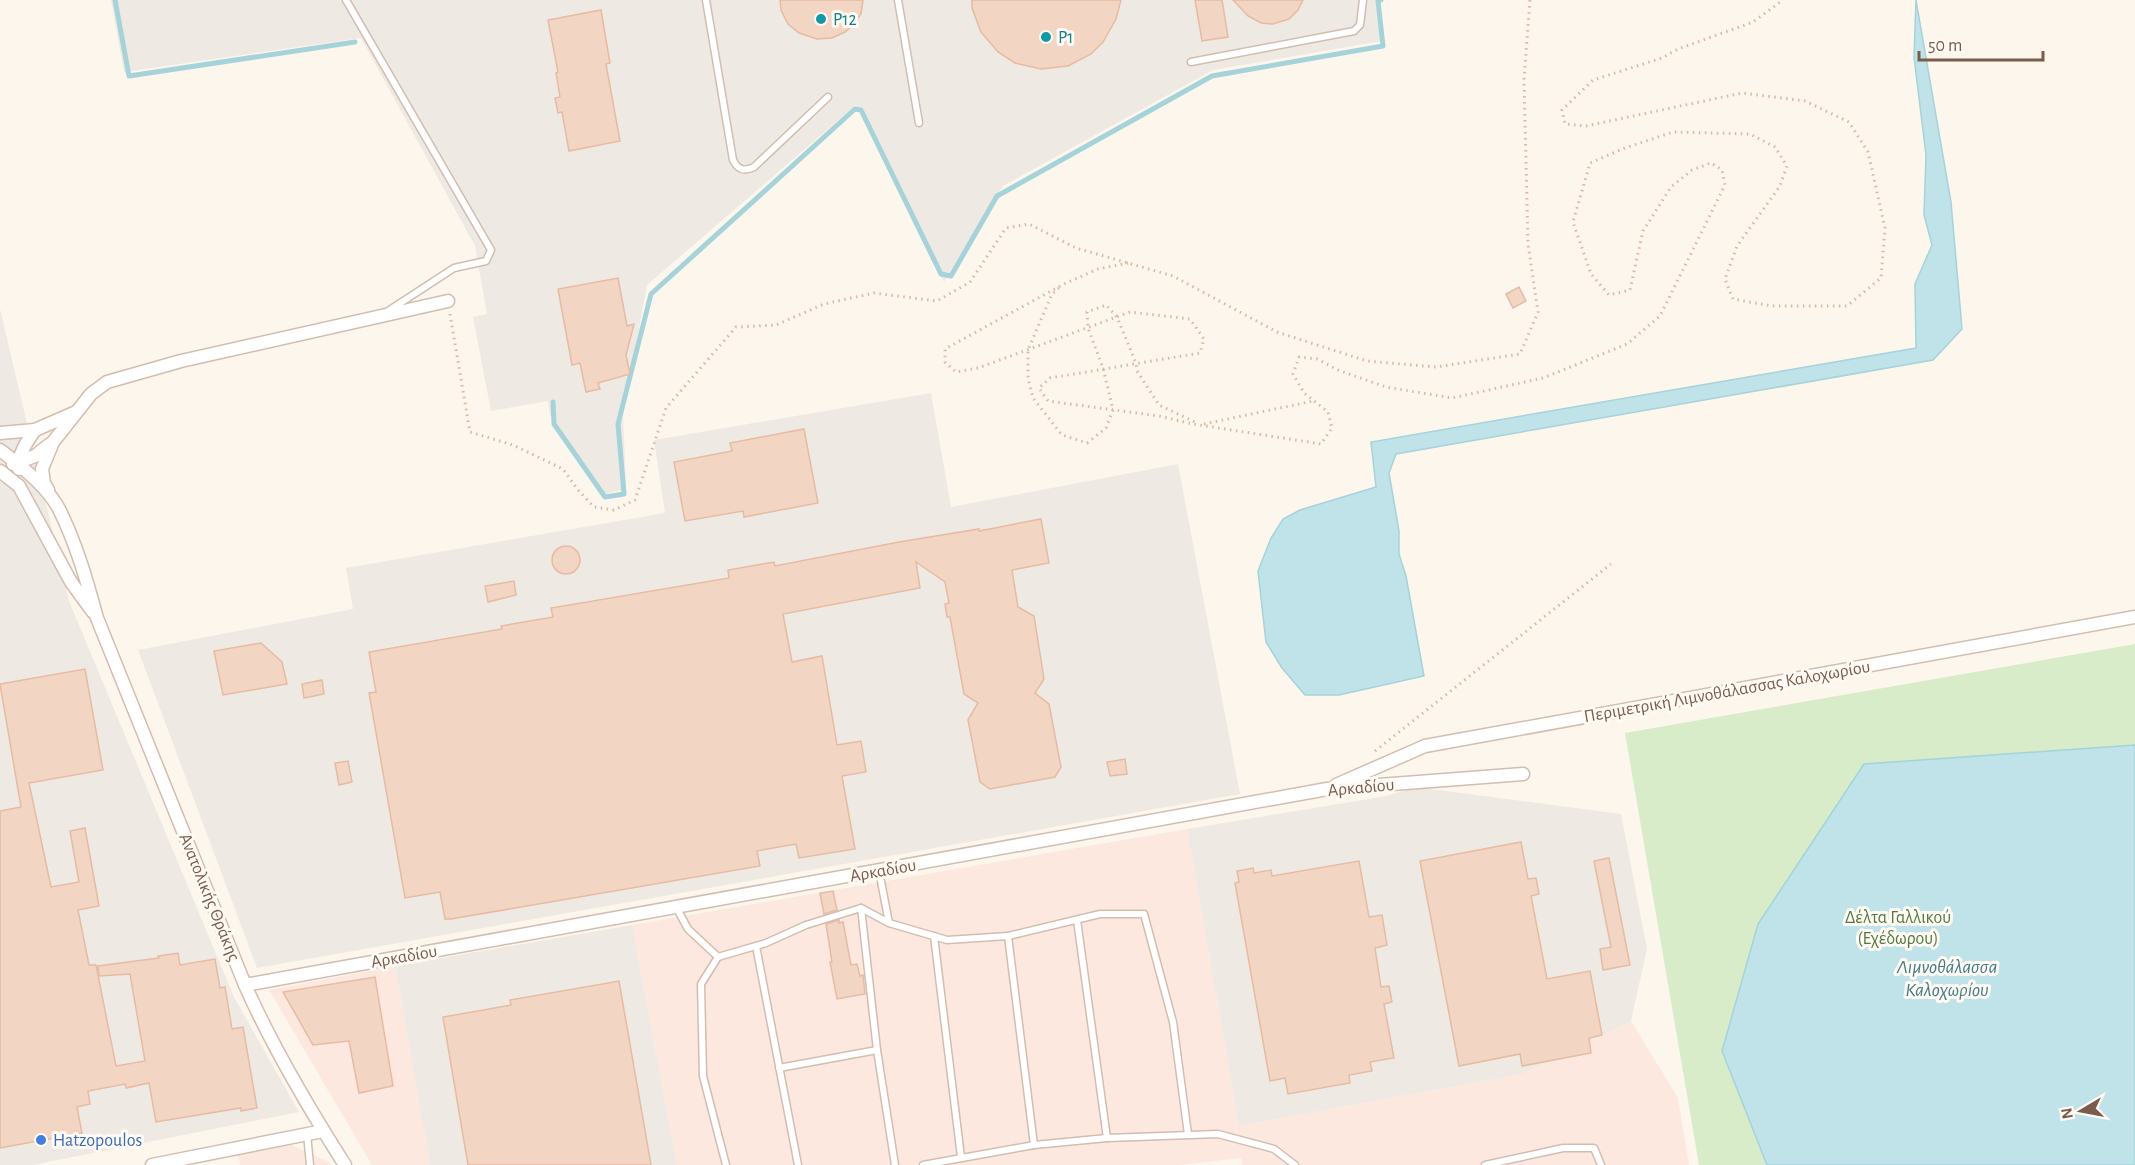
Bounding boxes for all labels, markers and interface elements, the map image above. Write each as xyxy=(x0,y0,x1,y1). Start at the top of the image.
place label: P12 xyxy=(833,11,857,29)
marker: P12 xyxy=(814,12,828,26)
scale bar xyxy=(1919,24,2044,62)
place label: P1 xyxy=(1058,29,1074,47)
marker: P1 xyxy=(1039,30,1053,44)
text: 50 m xyxy=(1928,37,1962,55)
street label: Περιμετρική Λιμνοθάλασσας Καλοχωρίου xyxy=(1582,657,1872,726)
street label: Αρκαδίου xyxy=(1327,775,1395,800)
street label: Ανατολικής Θράκης xyxy=(175,831,243,964)
street label: Αρκαδίου xyxy=(849,855,918,886)
park label: Δέλτα Γαλλικού (Εχέδωρου) xyxy=(1845,909,1951,948)
street label: Αρκαδίου xyxy=(370,941,439,972)
water label: Λιμνοθάλασσα Καλοχωρίου xyxy=(1896,957,1997,1000)
north arrow xyxy=(2051,1081,2111,1141)
text: N xyxy=(2058,1107,2076,1120)
place label: Hatzopoulos xyxy=(53,1132,142,1150)
marker: Hatzopoulos xyxy=(34,1133,48,1147)

